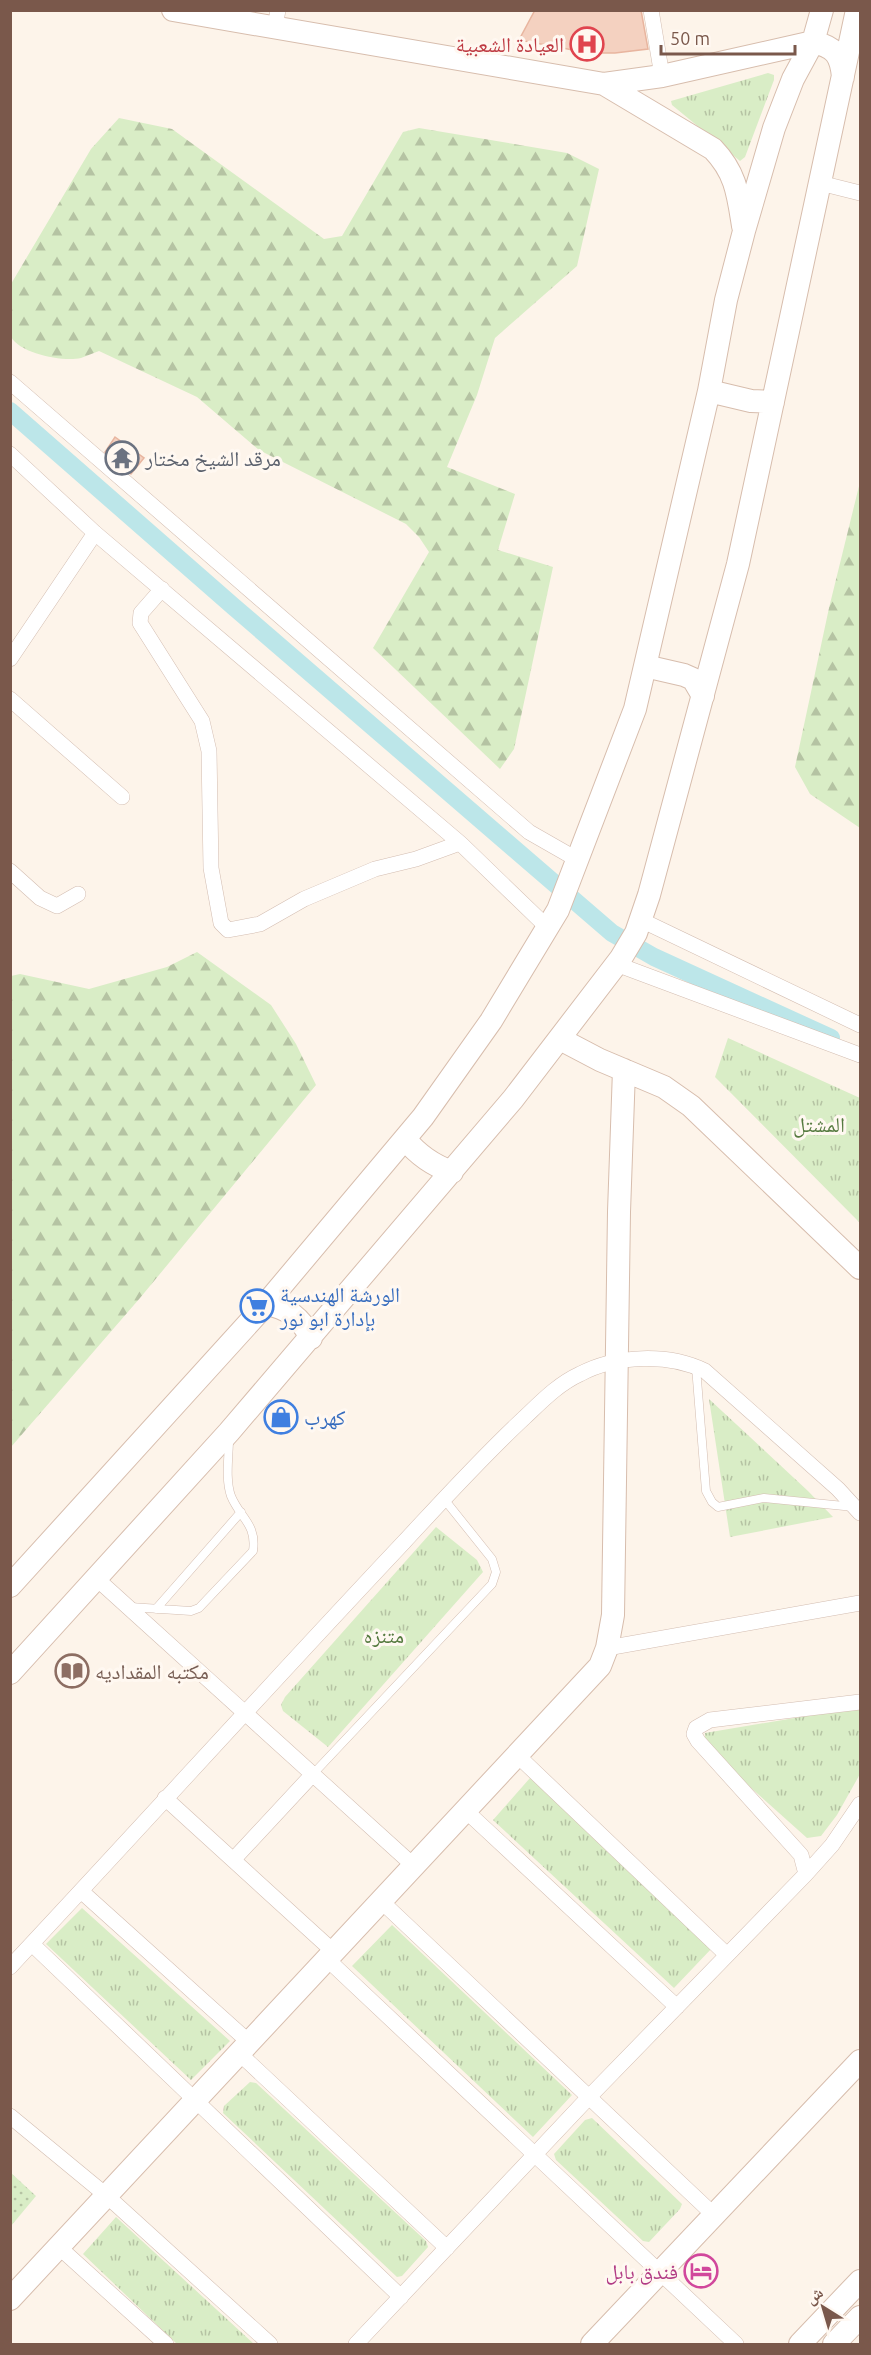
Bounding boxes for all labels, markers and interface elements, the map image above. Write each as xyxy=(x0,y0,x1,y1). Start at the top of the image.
scale bar xyxy=(661,18,794,56)
hospital icon: العيادة الشعبية xyxy=(569,26,605,62)
text: 50 m xyxy=(670,28,710,48)
place label: العيادة الشعبية xyxy=(456,32,564,57)
temple icon: مرقد الشيخ مختار xyxy=(104,440,140,476)
place label: مرقد الشيخ مختار xyxy=(144,446,281,472)
park label: المشتل xyxy=(793,1112,845,1138)
place label: الورشة الهندسية بإدارة ابو نور xyxy=(279,1282,400,1332)
supermarket icon: الورشة الهندسية بإدارة ابو نور xyxy=(239,1288,275,1324)
shop icon: كهرب xyxy=(263,1399,299,1435)
place label: كهرب xyxy=(304,1405,346,1430)
park label: متنزه xyxy=(364,1623,404,1647)
library icon: مكتبه المقداديه xyxy=(54,1653,90,1689)
place label: مكتبه المقداديه xyxy=(95,1659,209,1684)
hotel icon: فندق بابل xyxy=(683,2253,719,2289)
place label: فندق بابل xyxy=(605,2259,678,2285)
north arrow xyxy=(793,2277,853,2337)
text: ش xyxy=(802,2283,827,2308)

